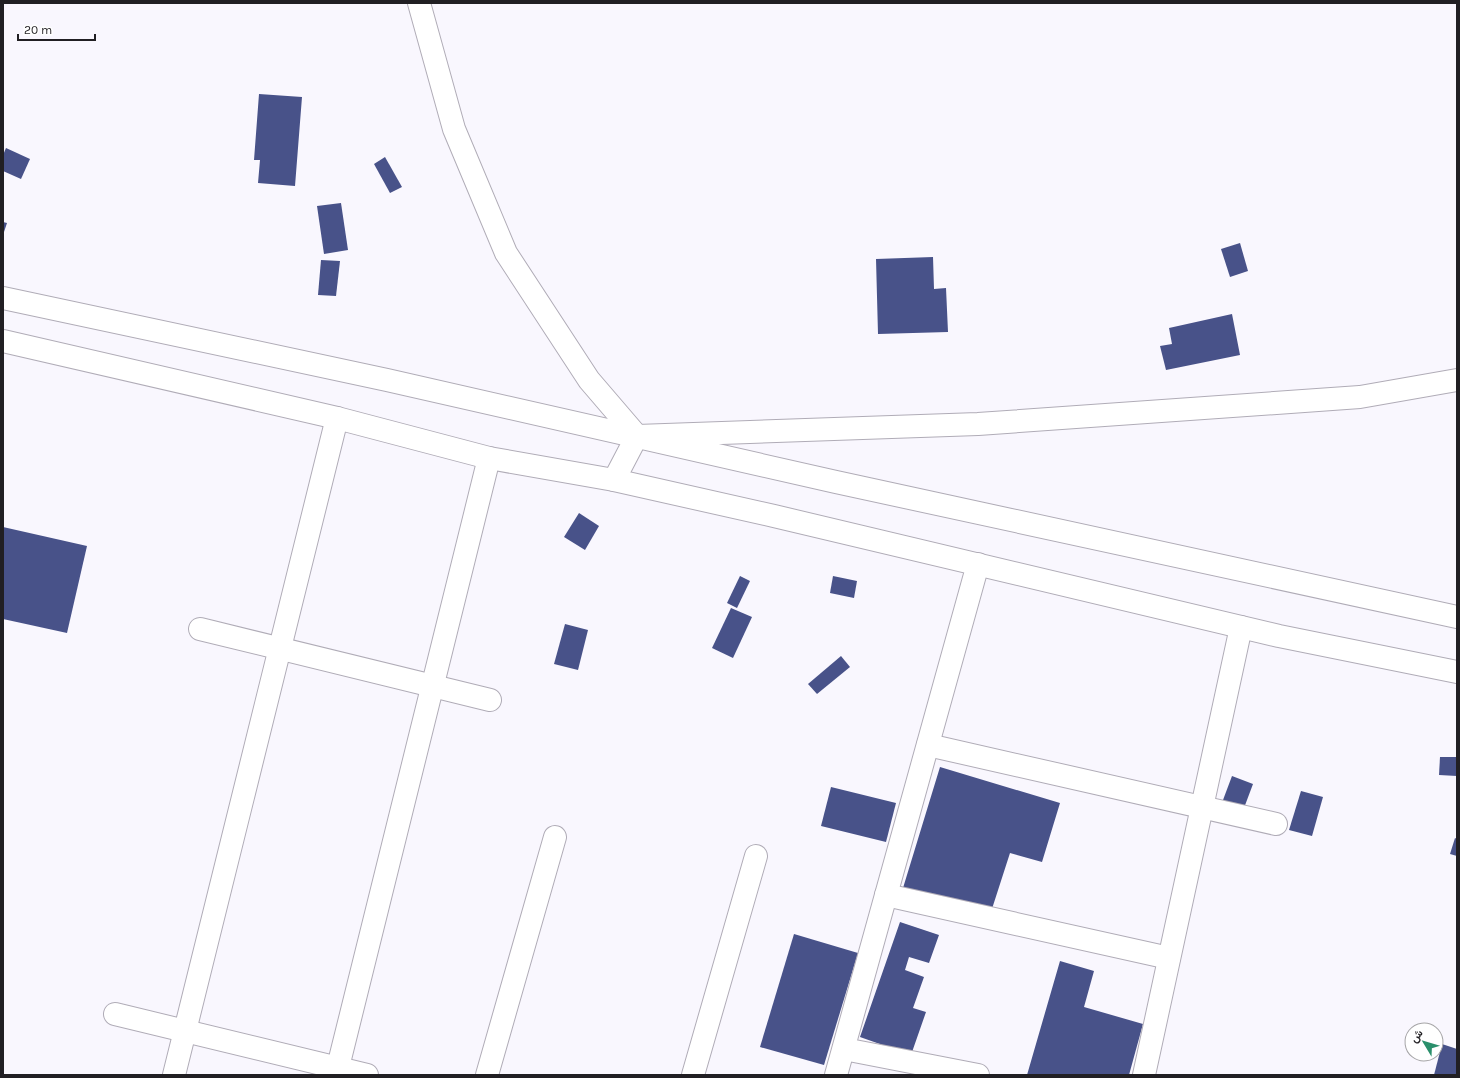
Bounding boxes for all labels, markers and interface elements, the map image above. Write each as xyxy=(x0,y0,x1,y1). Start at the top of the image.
scale bar xyxy=(18,16,95,42)
text: 20 m xyxy=(24,23,52,37)
north arrow xyxy=(1404,1022,1444,1062)
text: ش xyxy=(1407,1027,1426,1045)

